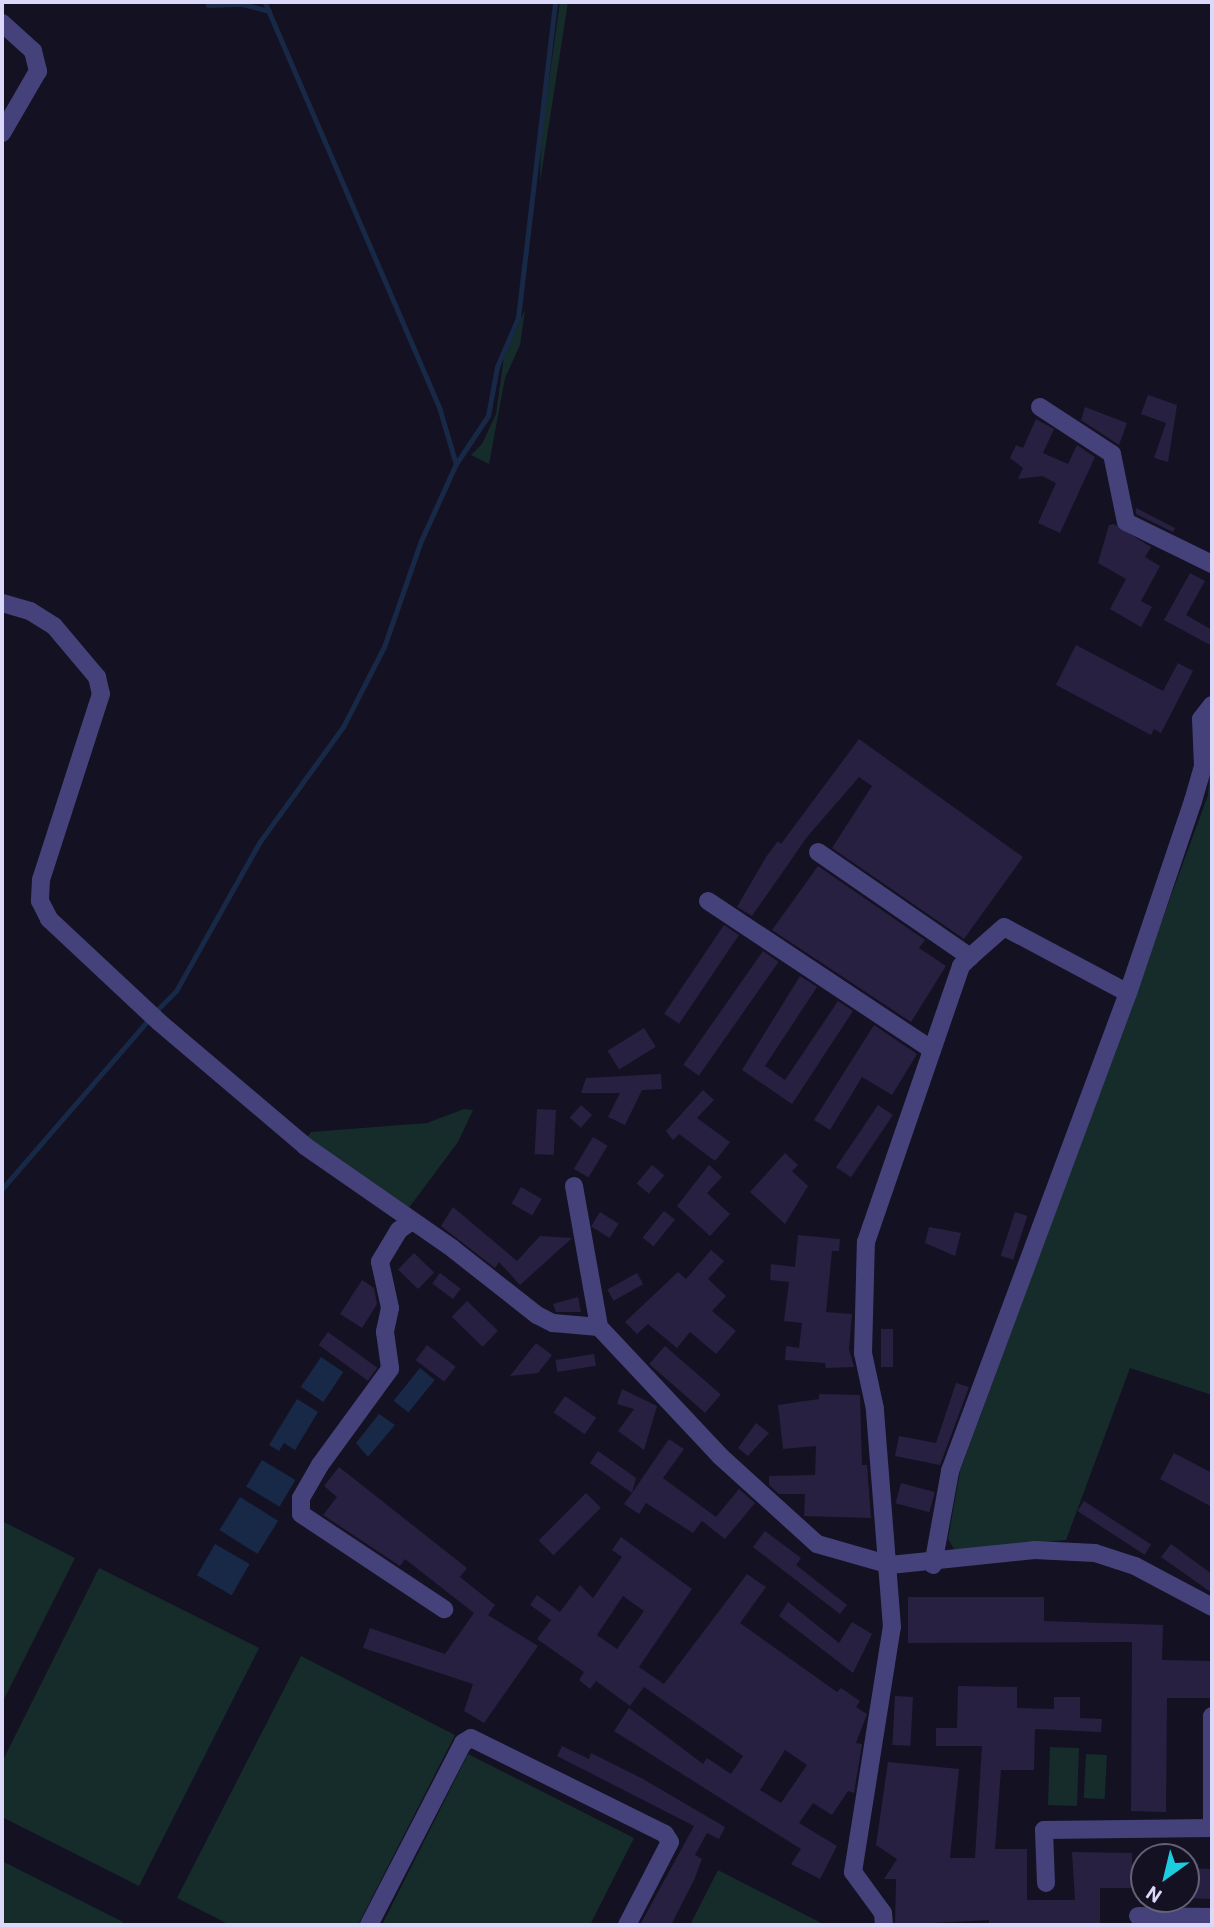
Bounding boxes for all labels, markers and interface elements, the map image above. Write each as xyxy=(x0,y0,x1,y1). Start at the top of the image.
north arrow xyxy=(1130,1843,1200,1913)
text: N xyxy=(1142,1881,1166,1907)

